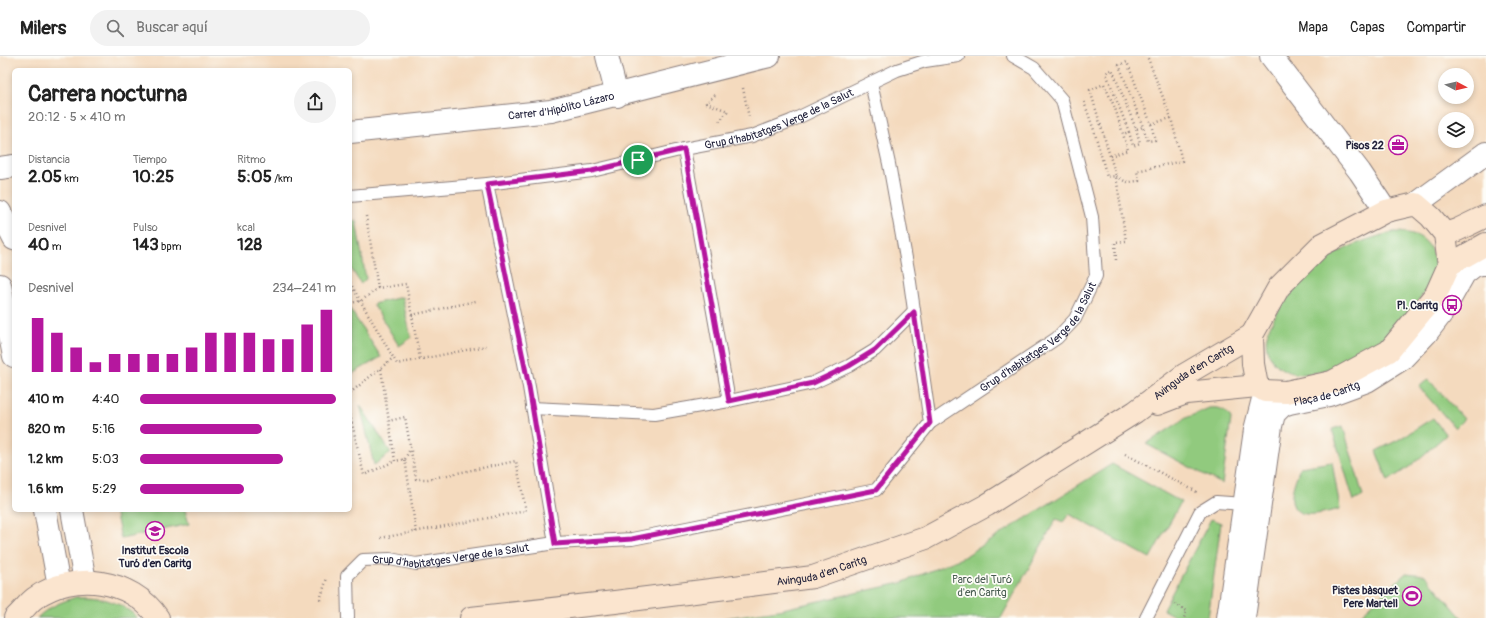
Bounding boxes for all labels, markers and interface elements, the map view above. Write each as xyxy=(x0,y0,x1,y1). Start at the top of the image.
search box xyxy=(90,10,370,46)
text: Milers xyxy=(20,16,66,40)
icon: search xyxy=(104,17,126,39)
text: Buscar aquí xyxy=(136,18,208,37)
text: Mapa xyxy=(1298,19,1328,36)
text: Capas xyxy=(1350,19,1385,36)
text: Compartir xyxy=(1407,19,1466,36)
north arrow xyxy=(1438,68,1474,104)
map controls xyxy=(1438,68,1474,148)
text: Carrera nocturna xyxy=(28,80,187,108)
button: share xyxy=(294,81,336,123)
street label: Grup d'habitatges Verge de la Salut xyxy=(703,86,856,152)
street label: Carrer d'Hipólito Lázaro xyxy=(507,89,616,122)
text: 20:12 · 5 × 410 m xyxy=(28,109,126,125)
button: layers xyxy=(1438,112,1474,148)
office icon: Pisos 22 xyxy=(1387,134,1409,156)
place label: Pisos 22 xyxy=(1346,139,1384,152)
pin xyxy=(621,143,655,177)
icon: arrive xyxy=(627,149,649,171)
text: Distancia xyxy=(28,153,70,166)
text: Tiempo xyxy=(133,153,167,166)
text: Ritmo xyxy=(237,153,266,166)
text: 2.05 xyxy=(28,166,62,187)
text: 10:25 xyxy=(133,166,174,187)
text: 5:05 xyxy=(237,166,272,187)
text: km xyxy=(62,172,79,185)
text: /km xyxy=(272,172,293,185)
text: Desnivel xyxy=(28,221,67,234)
text: Pulso xyxy=(133,221,158,234)
text: kcal xyxy=(237,221,255,234)
text: 40 xyxy=(28,234,49,255)
text: 143 xyxy=(133,234,159,255)
text: 128 xyxy=(237,234,262,255)
text: m xyxy=(49,240,62,253)
text: bpm xyxy=(159,240,181,253)
street label: Grup d'habitatges Verge de la Salut xyxy=(977,279,1099,395)
text: Desnivel xyxy=(28,280,74,296)
text: 234–241 m xyxy=(272,280,336,296)
bus stop icon: Pl. Caritg xyxy=(1441,294,1463,316)
place label: Pl. Caritg xyxy=(1397,299,1438,312)
street label: Avinguda d'en Caritg xyxy=(1151,341,1236,403)
street label: Plaça de Caritg xyxy=(1292,378,1362,409)
text: 410 m xyxy=(28,391,64,407)
text: 4:40 xyxy=(92,391,119,407)
text: 820 m xyxy=(28,421,65,437)
text: 5:16 xyxy=(92,421,115,437)
text: 1.2 km xyxy=(28,451,63,467)
text: 5:03 xyxy=(92,451,119,467)
text: 1.6 km xyxy=(28,481,63,497)
text: 5:29 xyxy=(92,481,116,497)
school or university icon: Institut Escola Turó d'en Caritg xyxy=(144,520,166,542)
street label: Grup d'habitatges Verge de la Salut xyxy=(372,541,530,571)
place label: Institut Escola Turó d'en Caritg xyxy=(118,544,192,570)
street label: Avinguda d'en Caritg xyxy=(776,553,869,589)
park label: Parc del Turó d'en Caritg xyxy=(952,573,1012,599)
place label: Pistes bàsquet Pere Martell xyxy=(1332,584,1399,610)
sports icon: Pistes bàsquet Pere Martell xyxy=(1401,585,1423,607)

